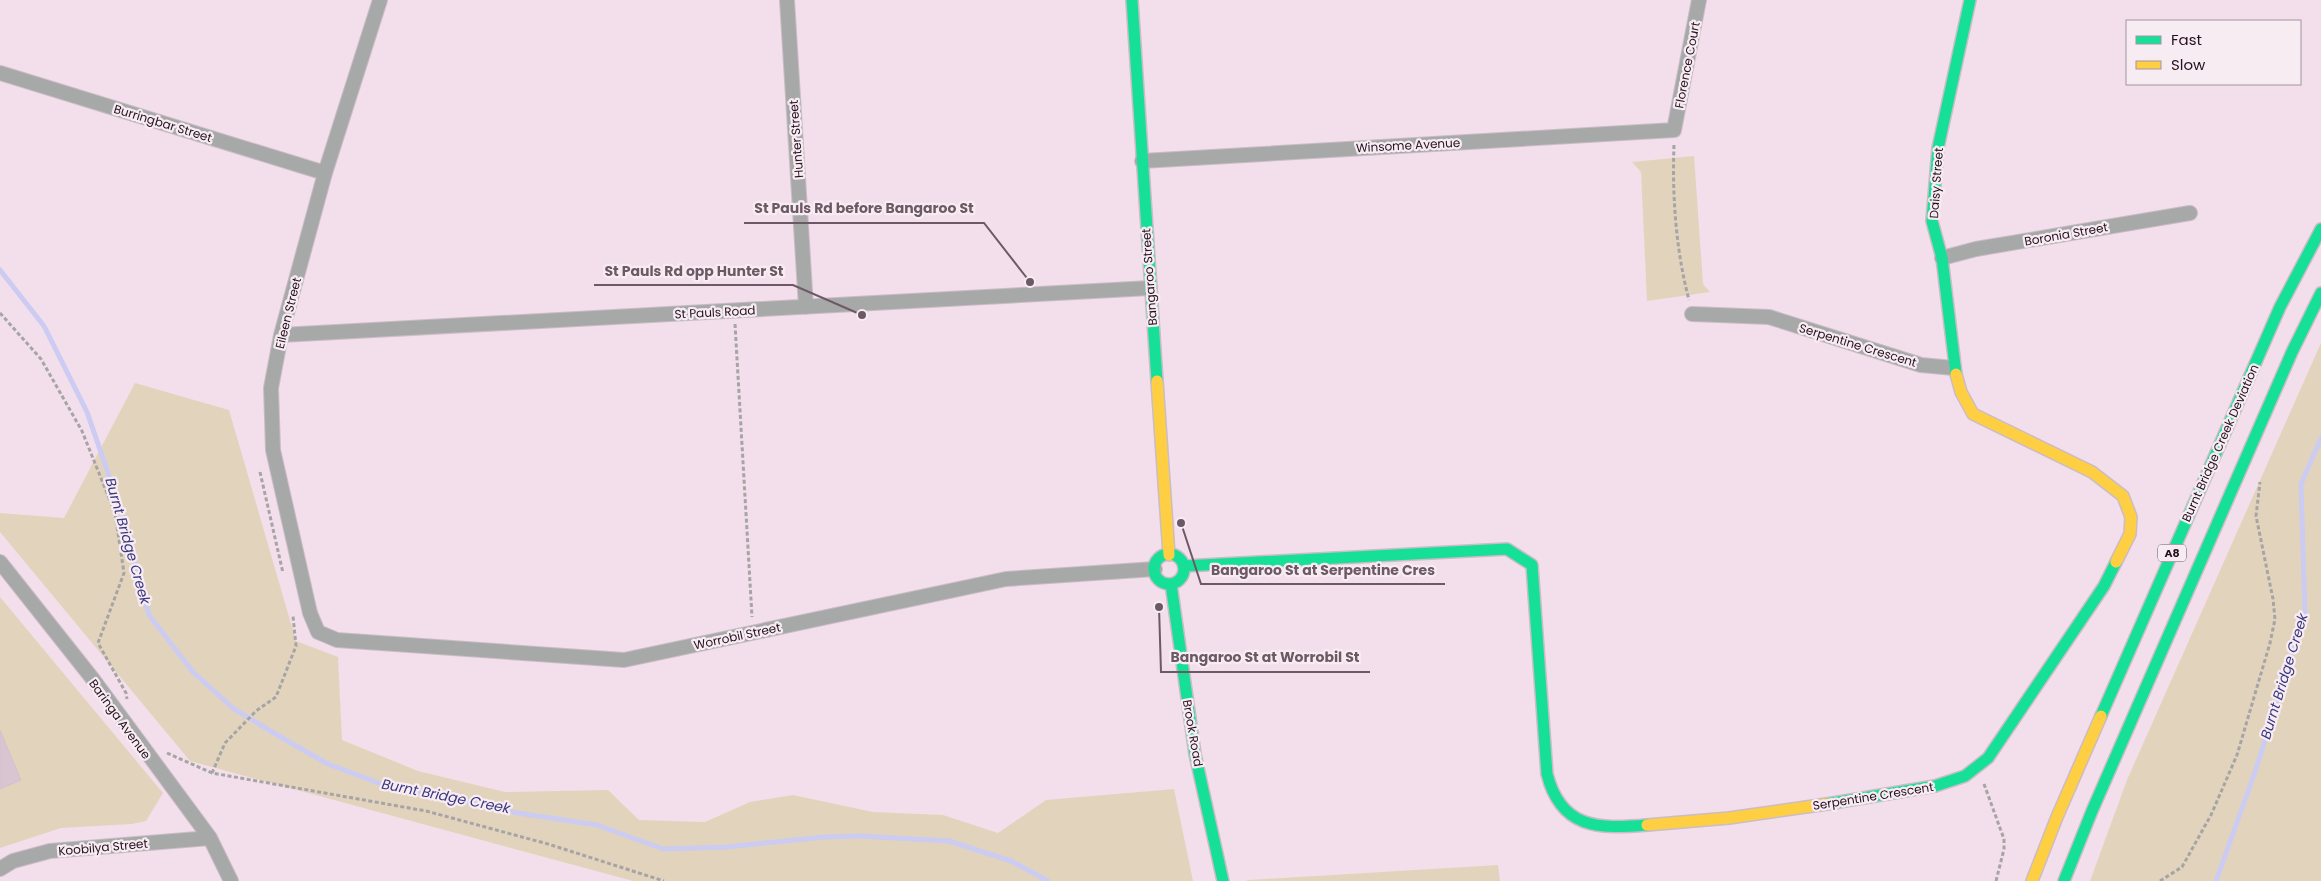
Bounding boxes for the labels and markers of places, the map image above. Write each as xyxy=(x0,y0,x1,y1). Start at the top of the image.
callout: St Pauls Rd before Bangaroo St xyxy=(744,194,984,223)
callout: St Pauls Rd opp Hunter St xyxy=(594,256,793,285)
callout: Bangaroo St at Serpentine Cres xyxy=(1201,555,1445,584)
callout: Bangaroo St at Worrobil St xyxy=(1161,643,1370,672)

